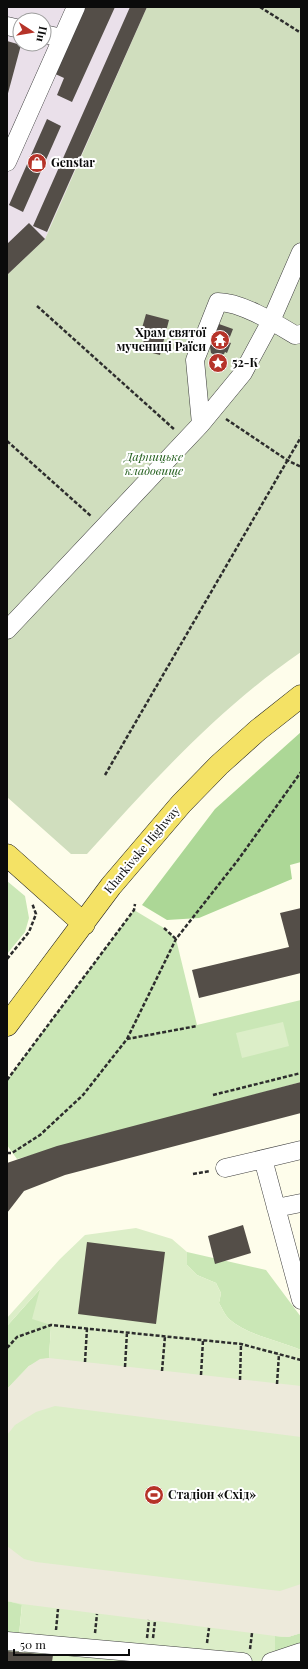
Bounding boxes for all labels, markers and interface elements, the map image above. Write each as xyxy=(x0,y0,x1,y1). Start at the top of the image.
north arrow xyxy=(12,12,52,52)
text: Пн xyxy=(33,25,51,43)
shop icon: Genstar xyxy=(26,152,48,174)
place label: Genstar xyxy=(51,154,95,170)
place label: Храм святої мучениці Раїси xyxy=(116,324,207,354)
temple icon: Храм святої мучениці Раїси xyxy=(209,329,231,351)
place icon: 52-К xyxy=(207,352,229,374)
place label: 52-К xyxy=(232,354,258,370)
park label: Дарницьке кладовище xyxy=(123,448,183,478)
street label: Kharkivske Highway xyxy=(100,802,183,896)
sports icon: Стадіон «Схід» xyxy=(143,1484,165,1506)
place label: Стадіон «Схід» xyxy=(168,1486,256,1502)
scale bar xyxy=(14,1631,129,1657)
text: 50 m xyxy=(20,1636,46,1652)

